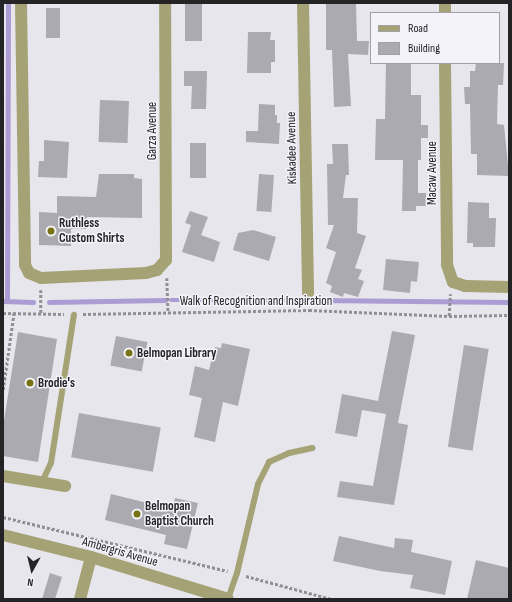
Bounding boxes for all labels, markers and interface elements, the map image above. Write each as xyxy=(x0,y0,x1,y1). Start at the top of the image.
legend xyxy=(370,12,500,64)
text: Road xyxy=(408,21,428,36)
text: Building xyxy=(408,41,440,56)
street label: Garza Avenue xyxy=(144,102,160,160)
street label: Kiskadee Avenue xyxy=(284,112,300,184)
street label: Macaw Avenue xyxy=(424,141,440,205)
place label: Ruthless Custom Shirts xyxy=(59,216,125,247)
marker: Ruthless Custom Shirts xyxy=(46,226,56,236)
street label: Walk of Recognition and Inspiration xyxy=(180,293,332,309)
place label: Belmopan Library xyxy=(137,345,217,361)
marker: Belmopan Library xyxy=(124,348,134,358)
place label: Brodie's xyxy=(38,375,75,391)
marker: Brodie's xyxy=(25,378,35,388)
place label: Belmopan Baptist Church xyxy=(145,499,214,530)
marker: Belmopan Baptist Church xyxy=(132,509,142,519)
street label: Ambergris Avenue xyxy=(80,534,160,570)
north arrow xyxy=(12,550,52,590)
text: N xyxy=(26,576,34,589)

